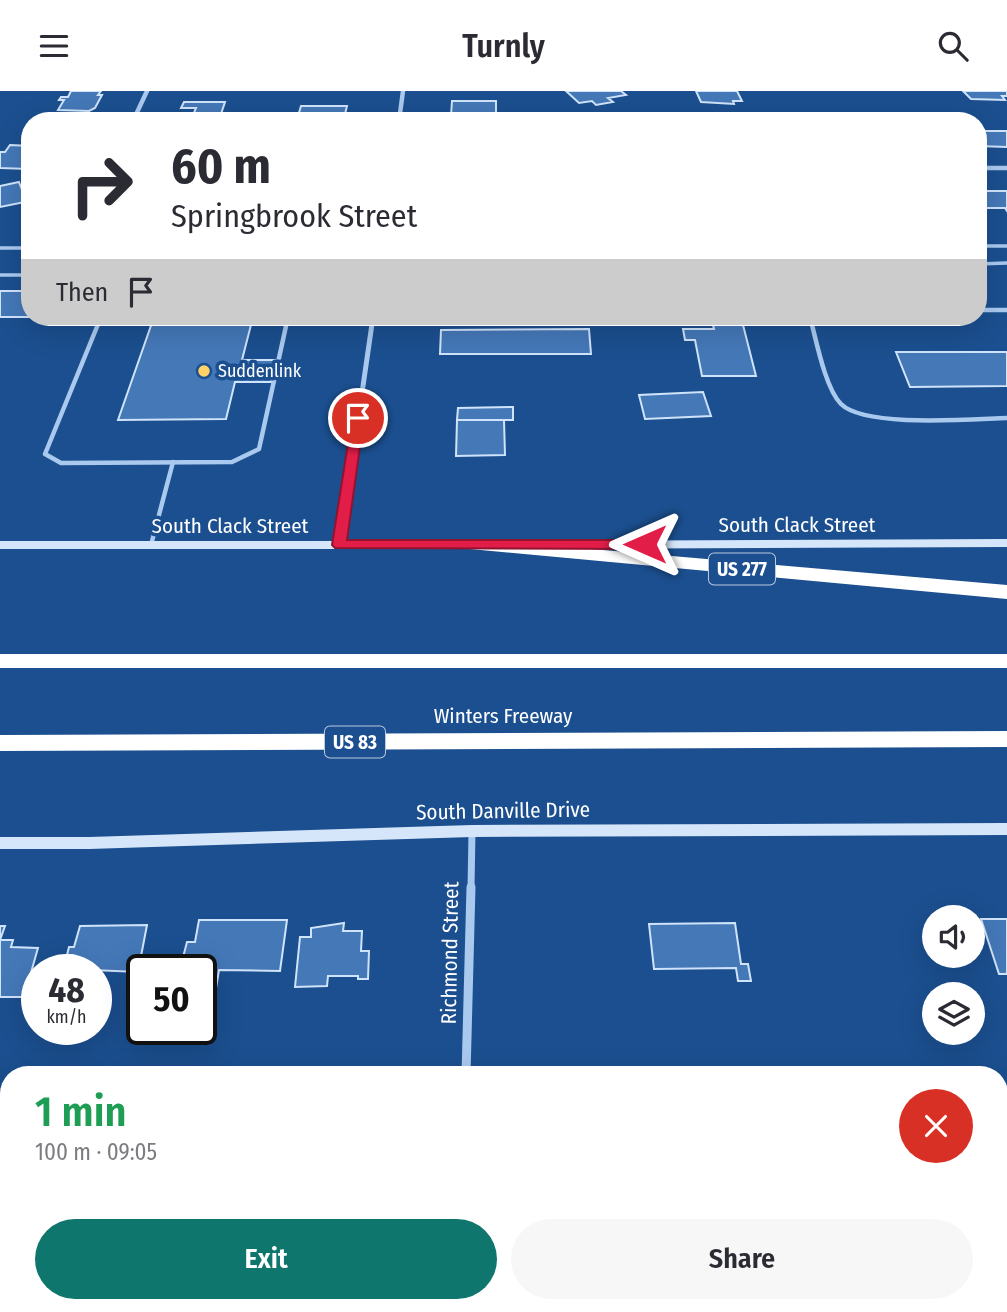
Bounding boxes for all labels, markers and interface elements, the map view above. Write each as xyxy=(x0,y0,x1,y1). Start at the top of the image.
icon: menu xyxy=(35,27,73,65)
text: Turnly xyxy=(462,27,545,65)
icon: search xyxy=(934,27,972,65)
text: 60 m xyxy=(171,137,271,196)
icon: right xyxy=(56,140,147,231)
text: Springbrook Street xyxy=(171,197,417,235)
icon: arrive xyxy=(122,273,160,311)
text: Then xyxy=(56,277,108,308)
place label: Suddenlink xyxy=(218,360,302,382)
marker: Suddenlink xyxy=(196,363,212,379)
pin xyxy=(328,388,388,448)
icon: arrive xyxy=(339,399,377,437)
position arrow xyxy=(608,507,682,581)
street label: South Clack Street xyxy=(719,512,876,538)
street label: South Clack Street xyxy=(152,513,309,539)
road number: US 277 xyxy=(709,554,775,585)
street label: Winters Freeway xyxy=(434,703,573,729)
road number: US 83 xyxy=(325,727,385,757)
street label: South Danville Drive xyxy=(416,796,590,826)
street label: Richmond Street xyxy=(436,881,464,1025)
map controls xyxy=(922,905,985,1045)
button: sound xyxy=(922,905,985,968)
speed limit sign: 50 xyxy=(126,954,217,1045)
text: 48 xyxy=(48,969,85,1011)
button: layers xyxy=(922,982,985,1045)
text: km/h xyxy=(46,1006,87,1028)
text: 1 min xyxy=(35,1087,126,1137)
button: close xyxy=(899,1089,973,1163)
text: 100 m · 09:05 xyxy=(35,1138,157,1166)
button: Exit xyxy=(35,1219,497,1299)
button: Share xyxy=(511,1219,973,1299)

